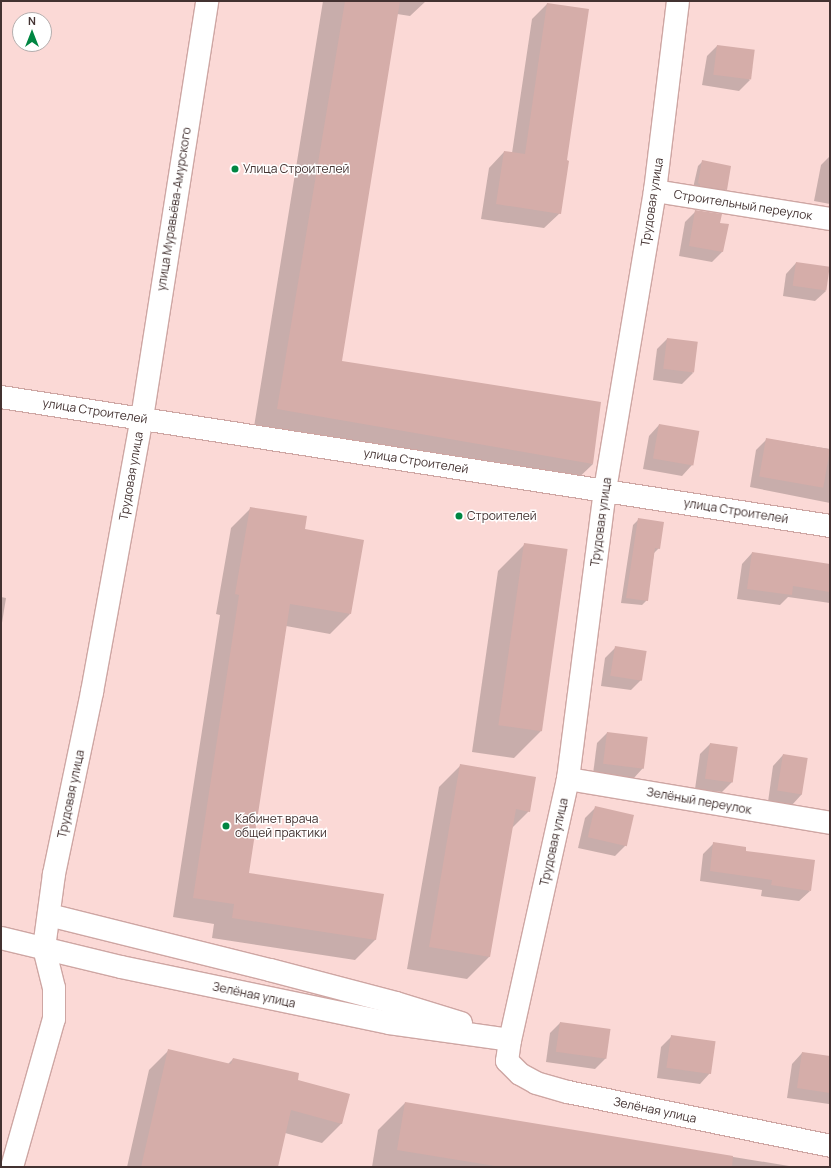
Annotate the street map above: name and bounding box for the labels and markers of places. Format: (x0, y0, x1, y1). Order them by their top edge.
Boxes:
place label: Улица Строителей (243, 162, 349, 176)
marker: Улица Строителей (230, 164, 240, 174)
place label: Строителей (467, 509, 537, 523)
marker: Строителей (454, 511, 464, 521)
place label: Кабинет врача общей практики (235, 812, 327, 840)
marker: Кабинет врача общей практики (220, 820, 232, 832)

